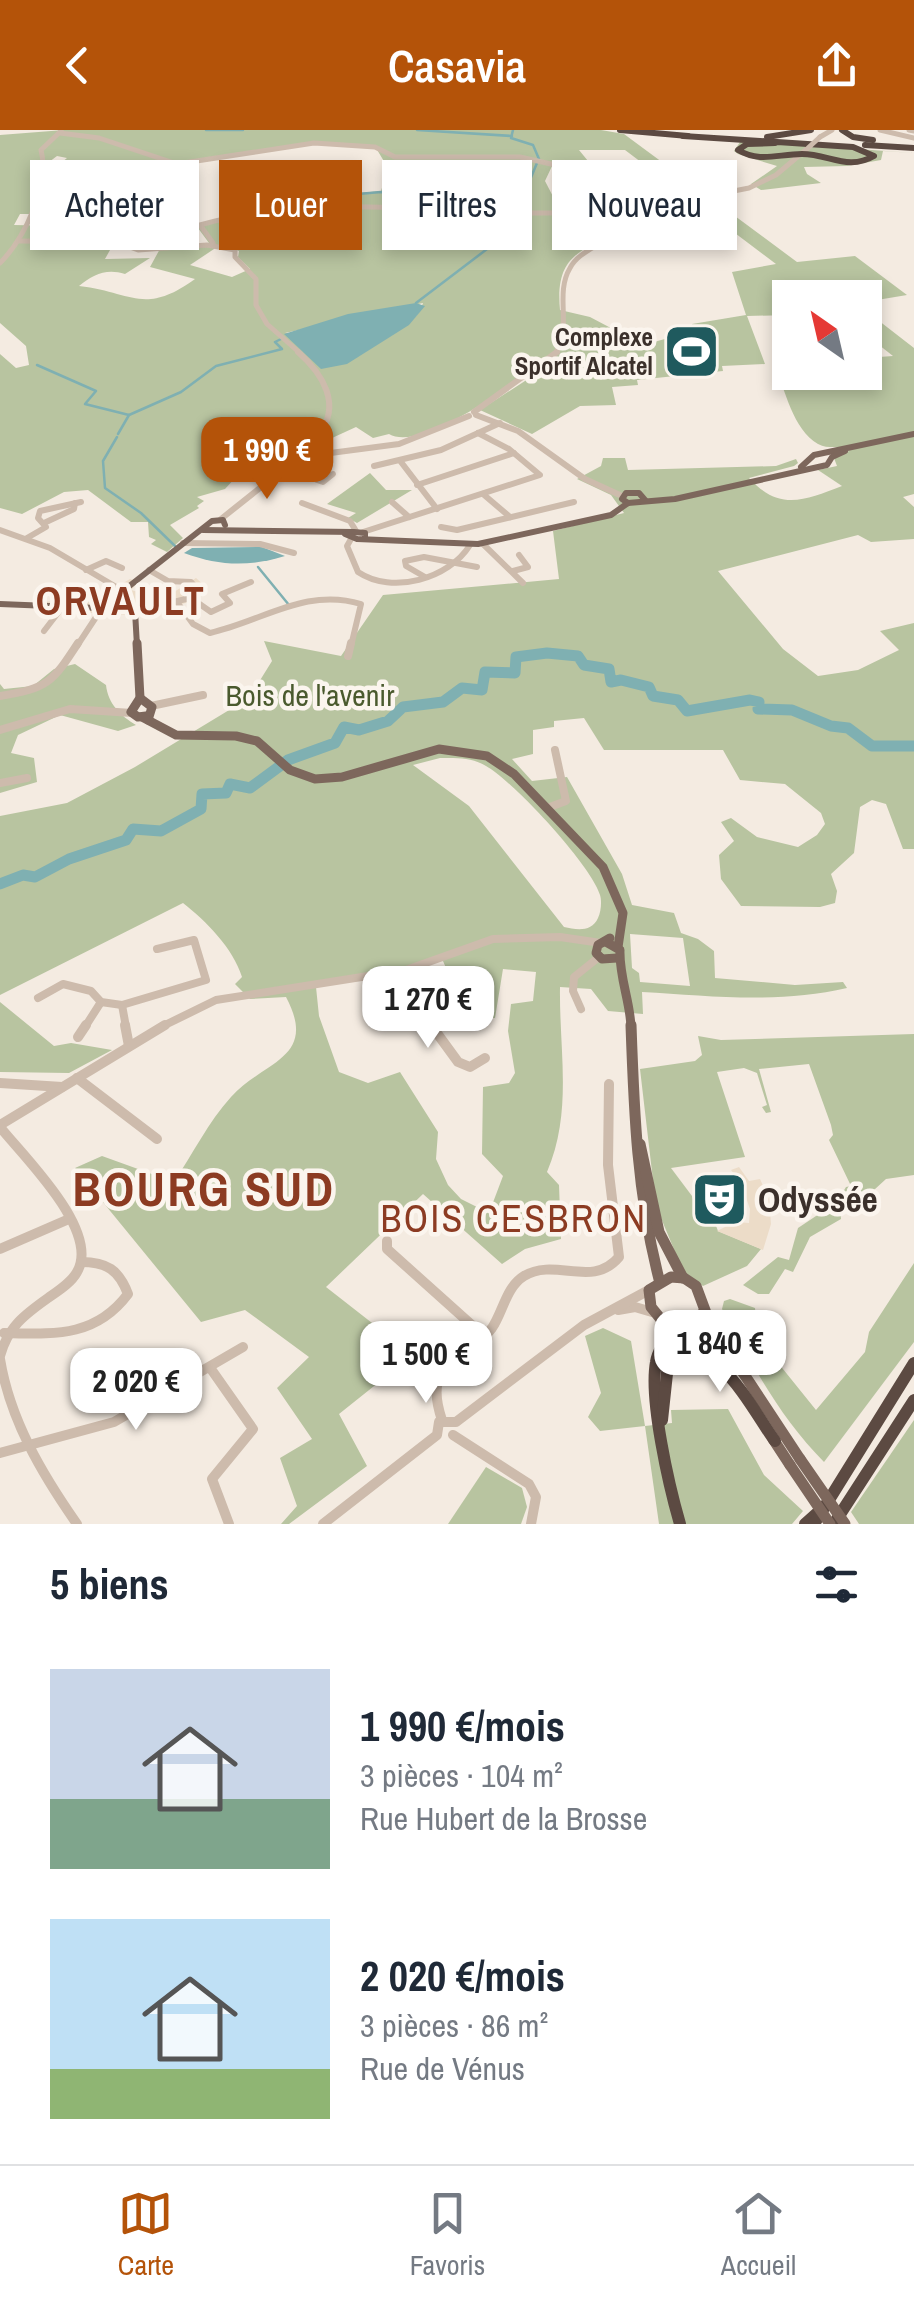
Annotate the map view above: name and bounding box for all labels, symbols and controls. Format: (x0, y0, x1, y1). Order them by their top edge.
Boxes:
text: Casavia (388, 35, 526, 96)
icon: back (50, 38, 105, 93)
icon: share (809, 38, 864, 93)
chip: Acheter (30, 160, 199, 250)
chip: Louer (219, 160, 362, 250)
chip: Filtres (382, 160, 532, 250)
chip: Nouveau (552, 160, 737, 250)
north arrow (772, 280, 882, 390)
map controls (772, 280, 882, 390)
place label: Complexe Sportif Alcatel (515, 320, 653, 383)
sports icon: Complexe Sportif Alcatel (662, 321, 722, 381)
pin: 1 990 € (175, 417, 359, 502)
text: 1 990 € (223, 428, 311, 471)
district label: ORVAULT (36, 574, 206, 627)
park label: Bois de l'avenir (226, 675, 395, 715)
pin: 1 270 € (336, 966, 520, 1051)
text: 1 270 € (384, 977, 472, 1020)
district label: BOURG SUD (72, 1156, 336, 1221)
theatre icon: Odyssée (689, 1170, 749, 1230)
place label: Odyssée (758, 1176, 878, 1223)
district label: BOIS CESBRON (380, 1193, 648, 1244)
pin: 1 840 € (628, 1310, 812, 1395)
pin: 1 500 € (334, 1321, 518, 1406)
text: 1 840 € (676, 1321, 764, 1364)
text: 1 500 € (382, 1332, 470, 1375)
pin: 2 020 € (44, 1348, 228, 1433)
text: 2 020 € (92, 1359, 180, 1402)
text: 5 biens (50, 1556, 169, 1612)
icon: filters (809, 1557, 864, 1612)
text: 1 990 €/mois (360, 1698, 565, 1754)
icon: home (130, 1709, 250, 1829)
text: 3 pièces · 104 m² (360, 1754, 563, 1797)
text: Rue Hubert de la Brosse (360, 1797, 647, 1840)
text: 2 020 €/mois (360, 1948, 565, 2004)
icon: home (130, 1959, 250, 2079)
text: 3 pièces · 86 m² (360, 2004, 548, 2047)
text: Rue de Vénus (360, 2047, 525, 2090)
tab: Carte (118, 2186, 174, 2284)
tab: Favoris (410, 2186, 485, 2284)
tab: Accueil (721, 2186, 796, 2284)

